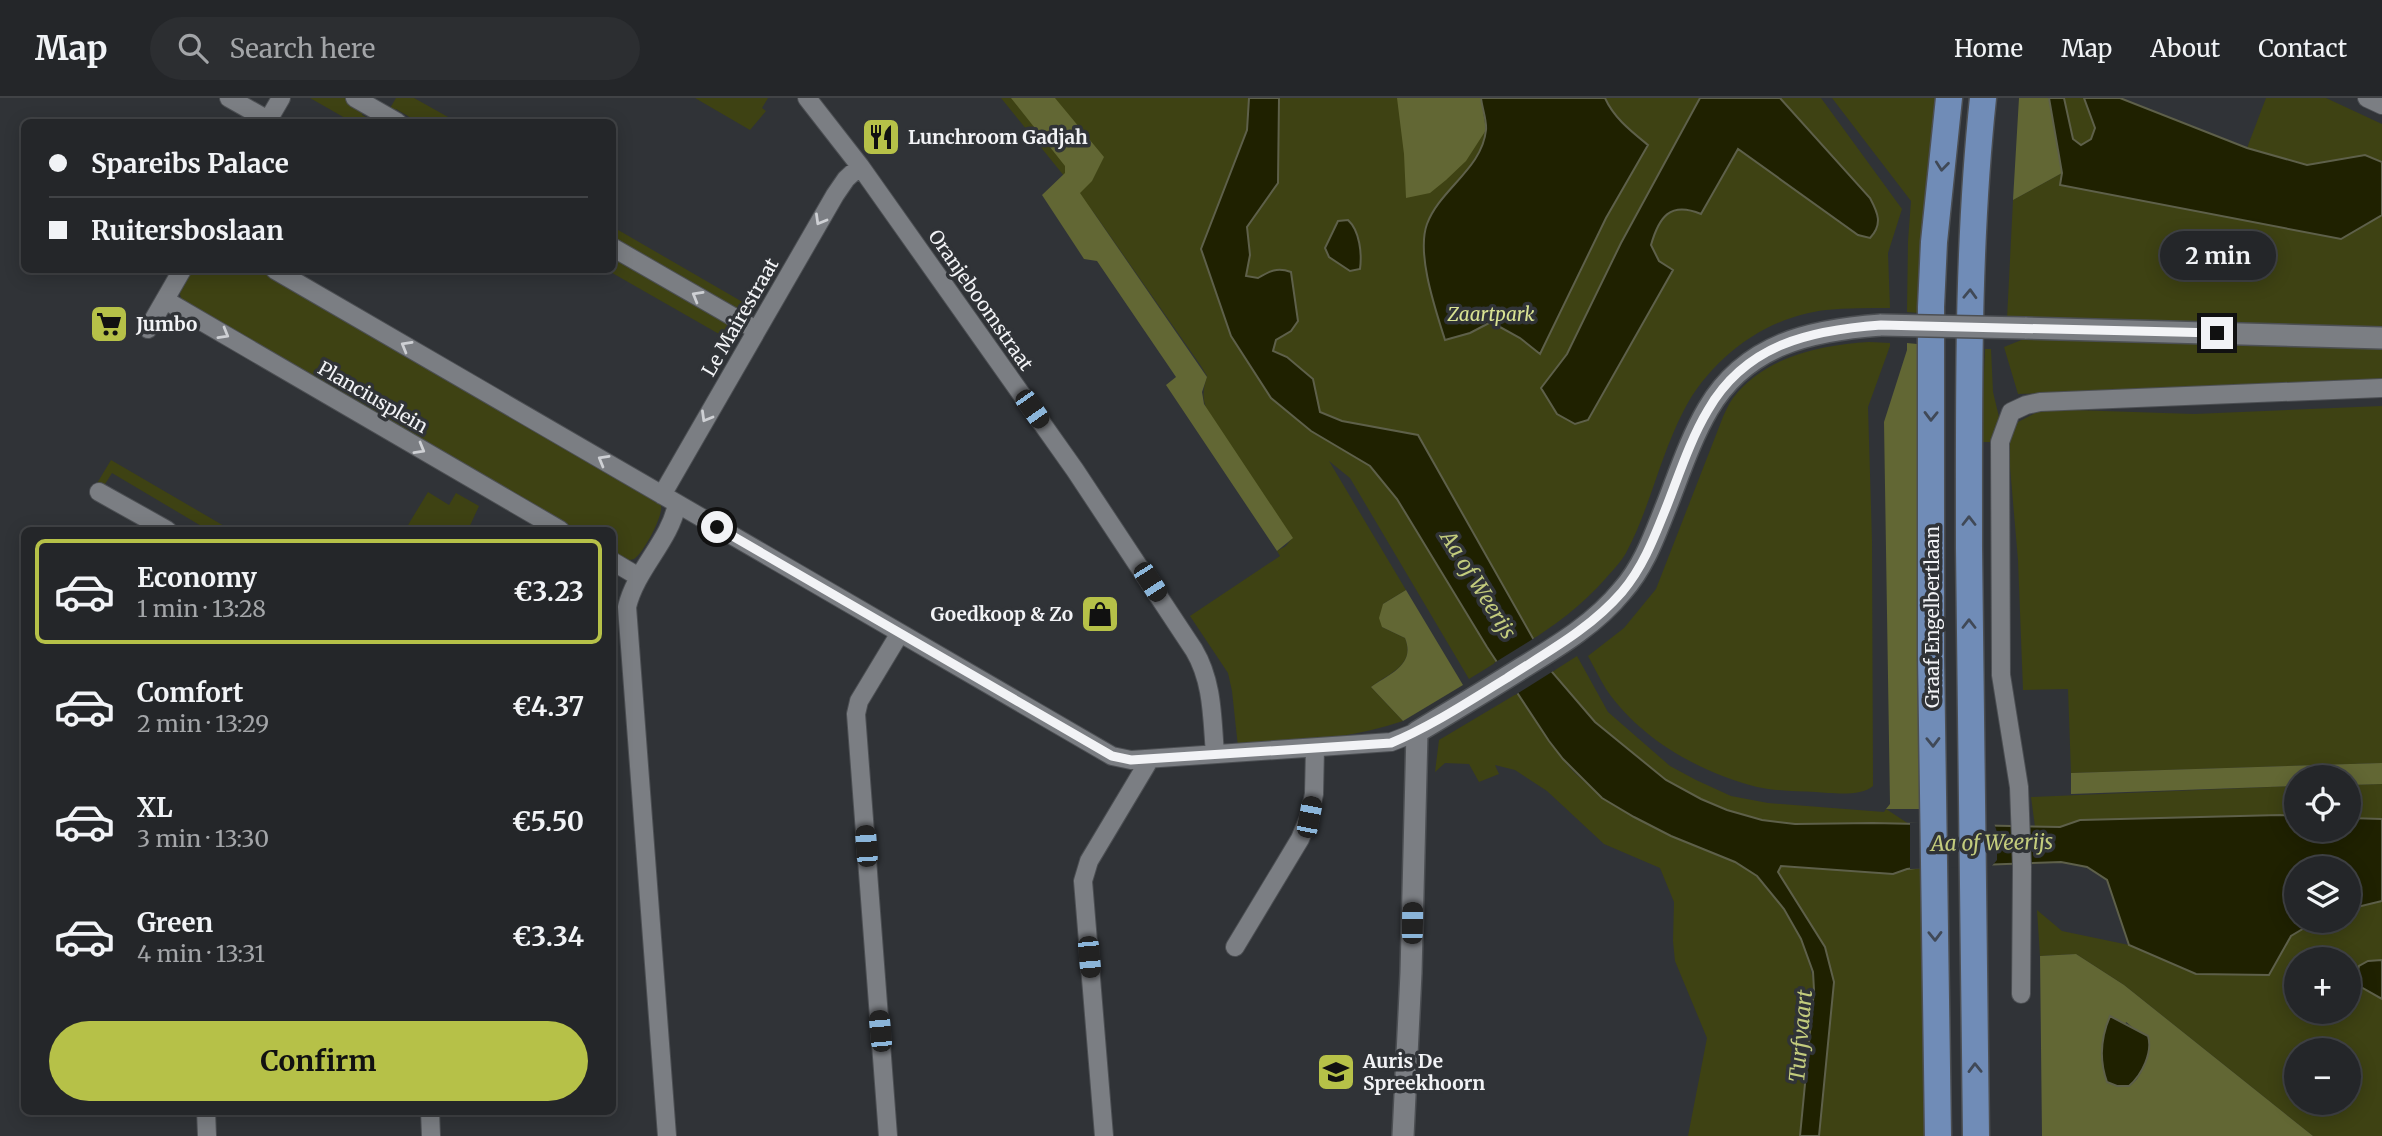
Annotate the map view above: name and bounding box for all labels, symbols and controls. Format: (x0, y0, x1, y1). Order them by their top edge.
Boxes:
search box (150, 17, 640, 80)
text: Map (35, 28, 108, 69)
icon: search (174, 29, 212, 67)
text: Search here (230, 32, 375, 65)
text: Home (1954, 33, 2023, 64)
text: Map (2061, 33, 2112, 64)
text: About (2150, 33, 2220, 64)
text: Contact (2258, 33, 2347, 64)
restaurant icon: Lunchroom Gadjah (860, 116, 902, 158)
place label: Lunchroom Gadjah (908, 125, 1088, 149)
text: Spareibs Palace (91, 147, 289, 180)
one-way arrow (1935, 161, 1950, 172)
one-way arrow (815, 213, 828, 226)
text: Ruitersboslaan (91, 214, 284, 247)
street label: Oranjeboomstraat (923, 225, 1039, 376)
callout: 2 min (2159, 232, 2275, 280)
text: 2 min (2185, 241, 2251, 270)
street label: Le Mairestraat (696, 253, 784, 381)
one-way arrow (1963, 288, 1978, 299)
one-way arrow (692, 291, 705, 304)
park label: Zaartpark (1446, 302, 1535, 326)
supermarket icon: Jumbo (88, 303, 130, 345)
place label: Jumbo (135, 312, 197, 336)
route end (2201, 317, 2233, 349)
one-way arrow (216, 326, 229, 339)
one-way arrow (401, 341, 414, 354)
street label: Planciusplein (314, 356, 433, 438)
car (1012, 386, 1053, 432)
one-way arrow (702, 410, 715, 423)
one-way arrow (1923, 412, 1939, 422)
one-way arrow (413, 441, 425, 454)
one-way arrow (598, 455, 611, 468)
route start (701, 511, 733, 543)
one-way arrow (1961, 515, 1977, 526)
water label: Aa of Weerijs (1433, 524, 1522, 644)
street label: Graaf Engelbertlaan (1920, 526, 1944, 708)
car (1130, 559, 1171, 605)
icon: car (53, 560, 116, 623)
text: Economy (137, 561, 257, 594)
text: €3.23 (513, 575, 584, 608)
shop icon: Goedkoop & Zo (1079, 593, 1121, 635)
text: 1 min · 13:28 (137, 594, 266, 623)
place label: Goedkoop & Zo (930, 602, 1073, 626)
one-way arrow (1961, 618, 1977, 628)
icon: car (53, 675, 116, 738)
text: Comfort (137, 676, 243, 709)
text: €4.37 (512, 690, 584, 723)
text: 2 min · 13:29 (137, 709, 269, 738)
one-way arrow (1925, 737, 1941, 748)
map controls (2284, 765, 2361, 1115)
button: locate (2284, 765, 2361, 842)
icon: car (53, 790, 116, 853)
text: XL (137, 791, 173, 824)
car (1295, 794, 1324, 840)
text: €5.50 (512, 805, 584, 838)
text: 3 min · 13:30 (137, 824, 269, 853)
car (855, 824, 878, 868)
water label: Aa of Weerijs (1929, 828, 2054, 857)
button: layers (2284, 856, 2361, 933)
car (1402, 902, 1423, 944)
icon: car (53, 905, 116, 968)
text: Green (137, 906, 213, 939)
text: €3.34 (512, 920, 584, 953)
one-way arrow (1927, 932, 1943, 942)
car (1077, 935, 1102, 979)
text: 4 min · 13:31 (137, 939, 265, 968)
button: + (2284, 947, 2361, 1024)
water label: Turfvaart (1783, 988, 1818, 1083)
car (868, 1009, 893, 1053)
button: Confirm (49, 1021, 588, 1101)
button: − (2284, 1038, 2361, 1115)
place label: Auris De Spreekhoorn (1362, 1049, 1485, 1095)
school or university icon: Auris De Spreekhoorn (1315, 1051, 1357, 1093)
one-way arrow (1967, 1062, 1983, 1073)

